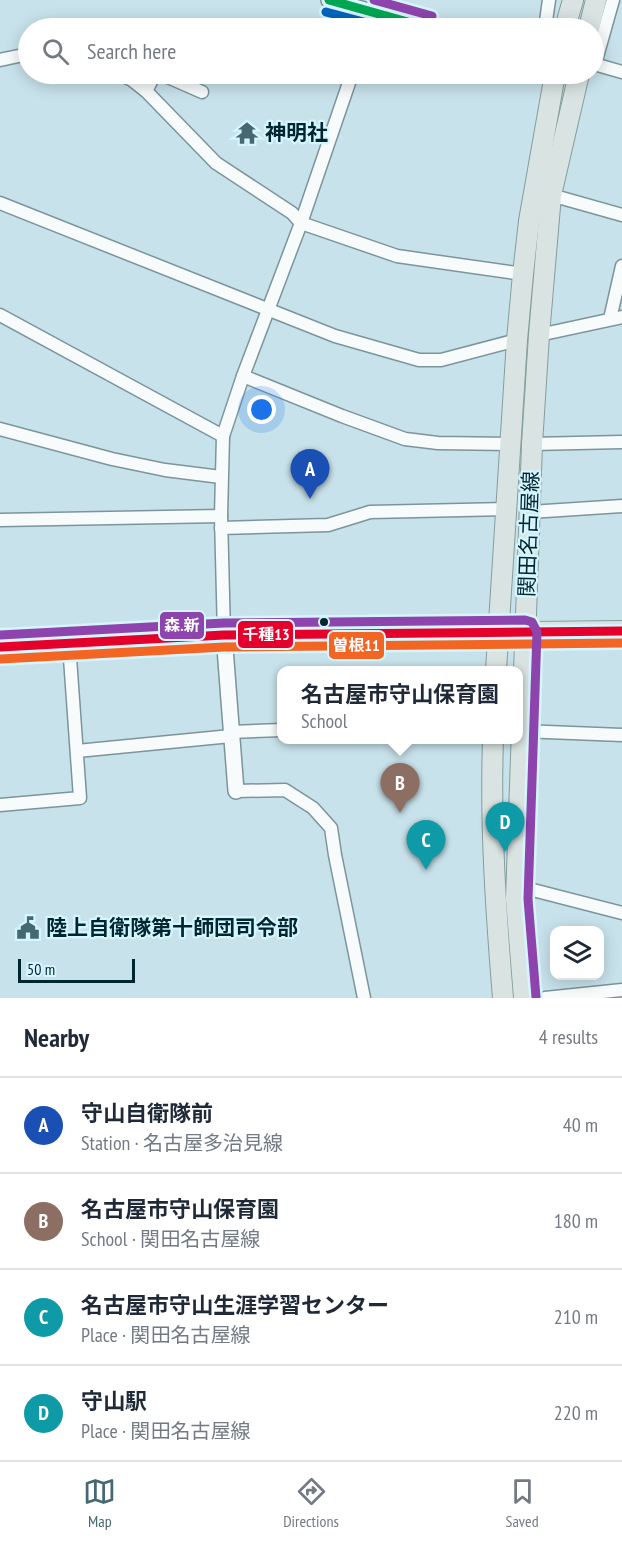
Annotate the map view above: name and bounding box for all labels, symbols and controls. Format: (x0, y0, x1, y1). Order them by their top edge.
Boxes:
search box (18, 18, 604, 84)
icon: search (39, 35, 72, 68)
text: Search here (87, 37, 176, 65)
place label: 神明社 (265, 119, 328, 146)
temple icon: 神明社 (234, 120, 260, 146)
your location (247, 395, 276, 424)
pin: A (290, 450, 330, 499)
street label: 関田名古屋線 (513, 471, 544, 597)
line badge: 森.新 (159, 611, 205, 640)
text: 森.新 (164, 615, 200, 635)
unlabelled marker (318, 616, 330, 628)
line badge: 千種13 (237, 620, 294, 649)
text: 千種13 (242, 624, 290, 644)
line badge: 曽根11 (328, 631, 385, 660)
text: 曽根11 (332, 635, 380, 655)
popup (277, 666, 523, 744)
text: 名古屋市守山保育園 (301, 680, 499, 708)
text: School (301, 708, 347, 734)
pin: B (380, 764, 420, 813)
pin: D (486, 802, 524, 852)
pin: C (406, 820, 446, 870)
place label: 陸上自衛隊第十師団司令部 (46, 914, 298, 941)
public building icon: 陸上自衛隊第十師団司令部 (15, 915, 41, 941)
map controls (550, 926, 604, 980)
button: layers (550, 926, 604, 980)
scale bar (18, 956, 135, 983)
text: 50 m (27, 959, 55, 979)
text: Nearby (24, 1021, 89, 1054)
text: 4 results (539, 1024, 598, 1050)
text: 守山自衛隊前 (81, 1099, 213, 1127)
text: A (38, 1112, 49, 1138)
text: 40 m (563, 1112, 598, 1138)
text: Station · 名古屋多治見線 (81, 1130, 283, 1156)
text: 名古屋市守山保育園 (81, 1195, 279, 1223)
text: B (39, 1208, 48, 1234)
text: 180 m (554, 1208, 598, 1234)
text: School · 関田名古屋線 (81, 1226, 260, 1252)
text: 名古屋市守山生涯学習センター (81, 1291, 389, 1319)
text: C (39, 1304, 48, 1330)
text: 210 m (554, 1304, 598, 1330)
text: Place · 関田名古屋線 (81, 1322, 250, 1348)
text: 守山駅 (81, 1387, 147, 1415)
text: D (38, 1400, 49, 1426)
text: 220 m (554, 1400, 598, 1426)
text: Place · 関田名古屋線 (81, 1418, 250, 1444)
tab: Map (83, 1475, 116, 1531)
tab: Directions (283, 1475, 339, 1531)
tab: Saved (506, 1475, 539, 1531)

